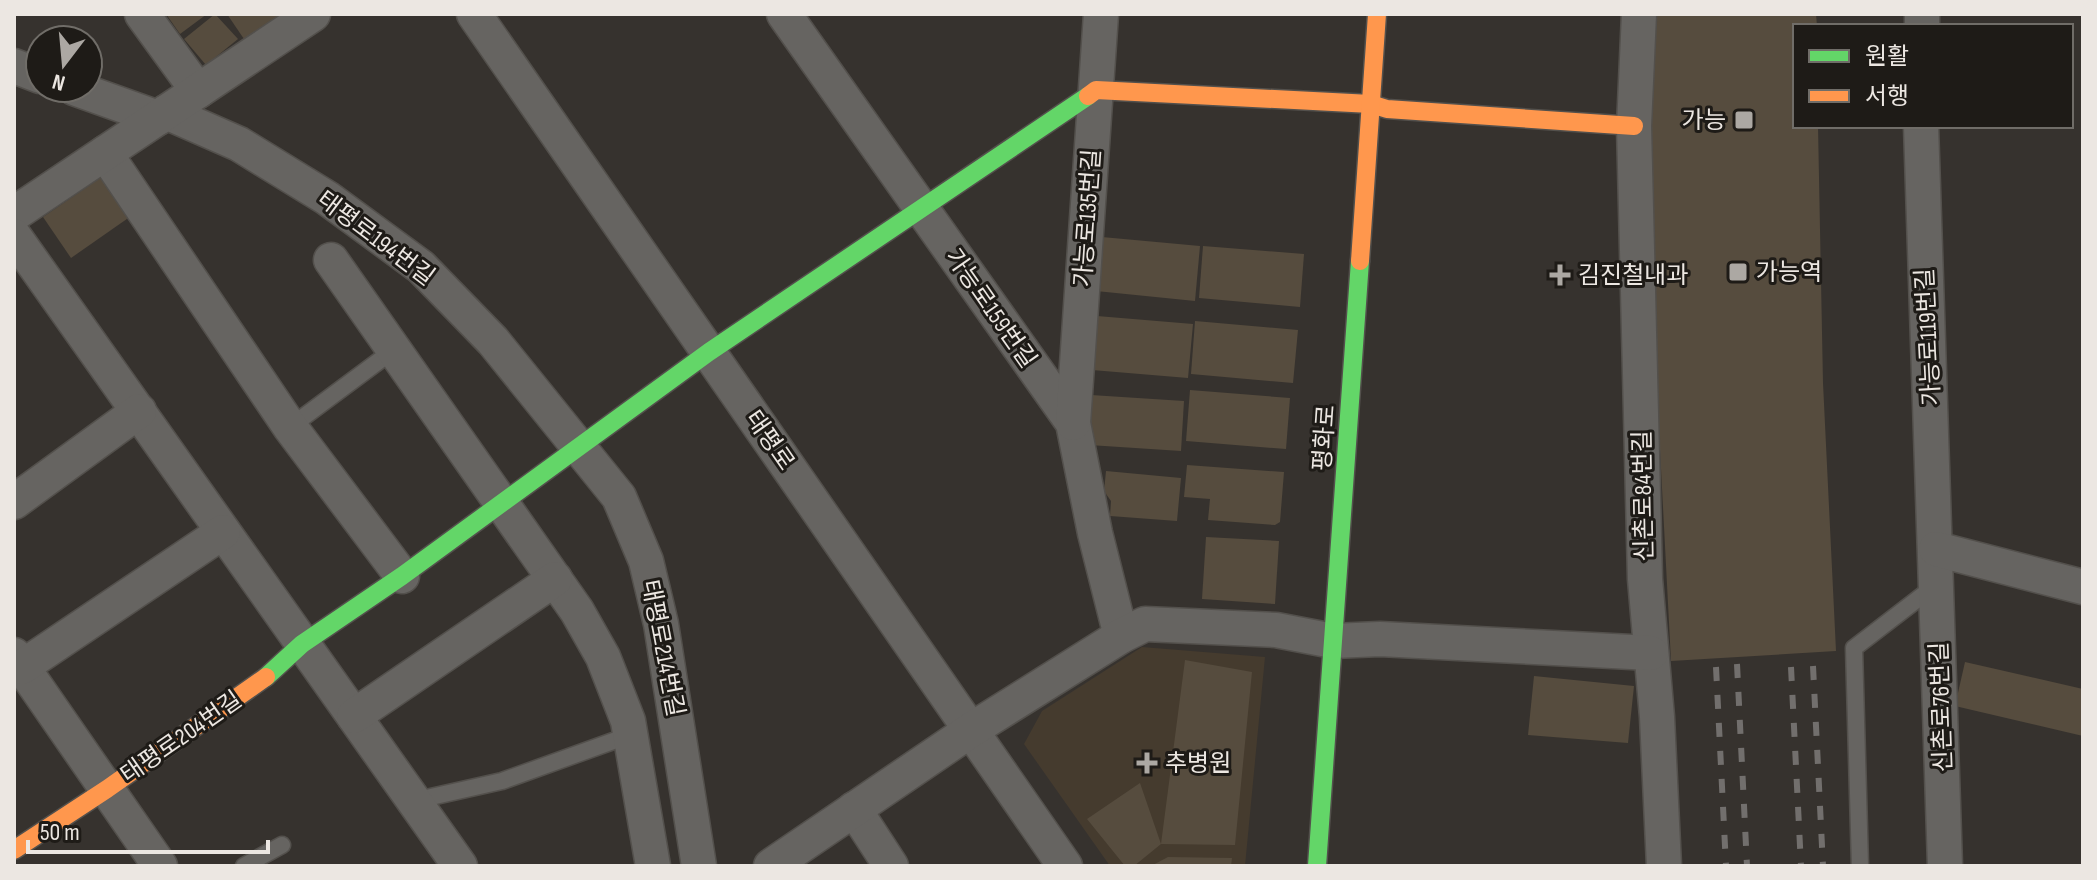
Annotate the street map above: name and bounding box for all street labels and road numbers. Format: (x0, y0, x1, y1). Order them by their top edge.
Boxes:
street label: 가능로135번길 (1068, 148, 1107, 288)
street label: 태평로194번길 (311, 185, 440, 292)
street label: 가능로159번길 (939, 243, 1042, 374)
street label: 가능로119번길 (1910, 267, 1947, 407)
street label: 평화로 (1308, 404, 1341, 472)
street label: 태평로 (739, 405, 800, 476)
street label: 신촌로84번길 (1628, 430, 1659, 562)
street label: 태평로214번길 (635, 577, 690, 719)
street label: 신촌로76번길 (1925, 641, 1958, 773)
street label: 태평로204번길 (115, 685, 247, 790)

